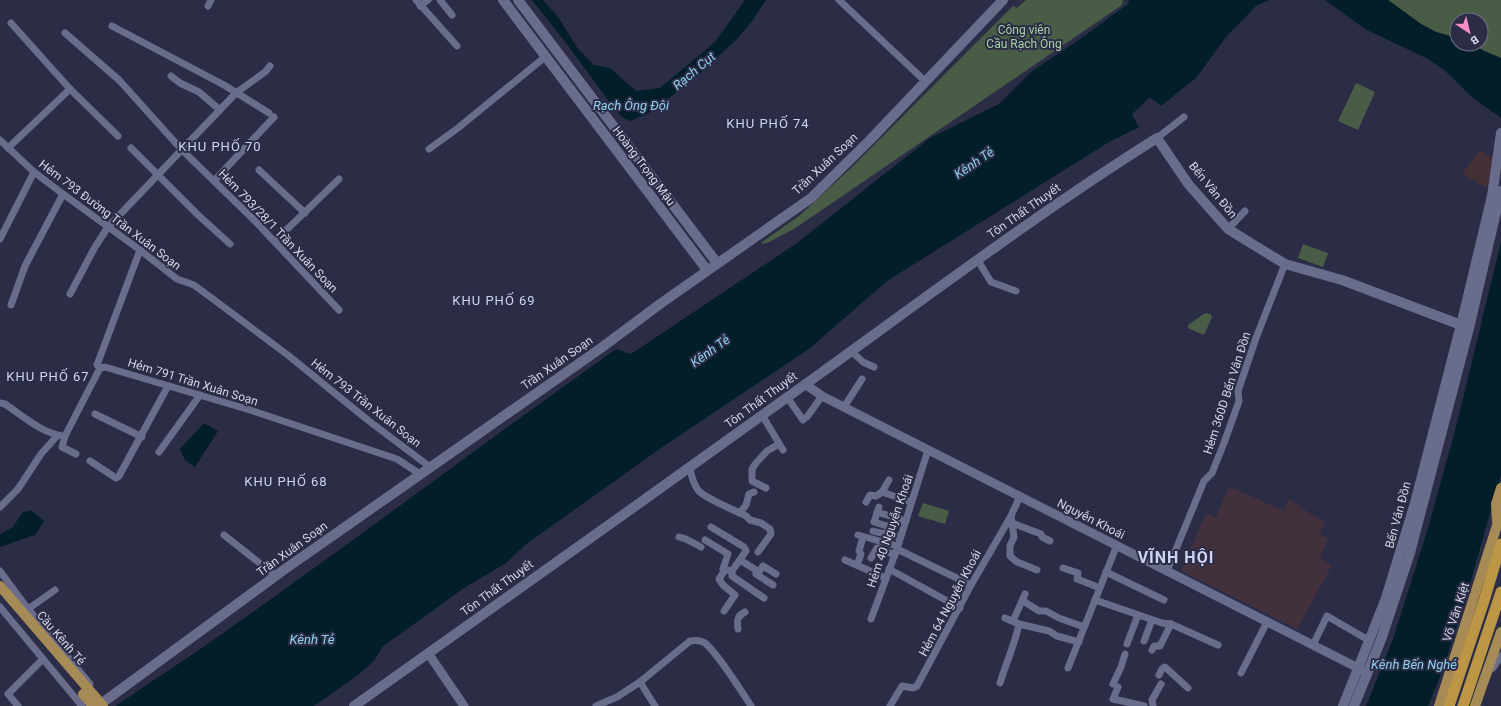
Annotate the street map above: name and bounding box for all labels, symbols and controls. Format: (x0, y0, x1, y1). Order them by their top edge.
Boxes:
north arrow (1449, 12, 1489, 52)
park label: Công viên Cầu Rạch Ông (986, 23, 1062, 51)
text: B (1468, 32, 1481, 47)
water label: Rạch Cụt (670, 48, 719, 93)
water label: Rạch Ông Đội (593, 98, 670, 113)
district label: KHU PHỐ 74 (726, 115, 810, 131)
street label: Hoàng Trọng Mậu (610, 124, 678, 208)
street label: Trần Xuân Soạn (790, 130, 860, 198)
district label: KHU PHỐ 70 (178, 138, 262, 154)
water label: Kênh Tẻ (951, 144, 997, 182)
street label: Hẻm 793 Đường Trần Xuân Soạn (36, 157, 184, 273)
street label: Bến Vân Đồn (1186, 159, 1240, 221)
street label: Hẻm 793/28/1 Trần Xuân Soạn (215, 167, 341, 295)
street label: Tôn Thất Thuyết (985, 181, 1063, 241)
district label: KHU PHỐ 69 (452, 292, 536, 308)
street label: Hẻm 360D Bến Vân Đồn (1201, 330, 1253, 456)
water label: Kênh Tẻ (687, 332, 733, 370)
street label: Trần Xuân Soạn (519, 333, 595, 393)
street label: Hẻm 791 Trần Xuân Soạn (126, 356, 260, 408)
street label: Hẻm 793 Trần Xuân Soạn (308, 356, 424, 450)
district label: KHU PHỐ 67 (6, 368, 90, 384)
street label: Tôn Thất Thuyết (722, 369, 800, 431)
street label: Hẻm 40 Nguyễn Khoái (864, 472, 916, 589)
district label: KHU PHỐ 68 (244, 473, 328, 489)
street label: Bến Vân Đồn (1382, 480, 1414, 550)
street label: Nguyễn Khoái (1055, 496, 1127, 542)
street label: Trần Xuân Soạn (254, 519, 330, 579)
street label: Hẻm 64 Nguyễn Khoái (916, 547, 984, 659)
district label: VĨNH HỘI (1138, 547, 1214, 567)
street label: Tôn Thất Thuyết (458, 557, 536, 619)
street label: Võ Văn Kiệt (1440, 581, 1472, 643)
street label: Cầu Kênh Tẻ (34, 608, 88, 668)
water label: Kênh Tẻ (290, 632, 335, 647)
water label: Kênh Bến Nghé (1371, 657, 1457, 672)

